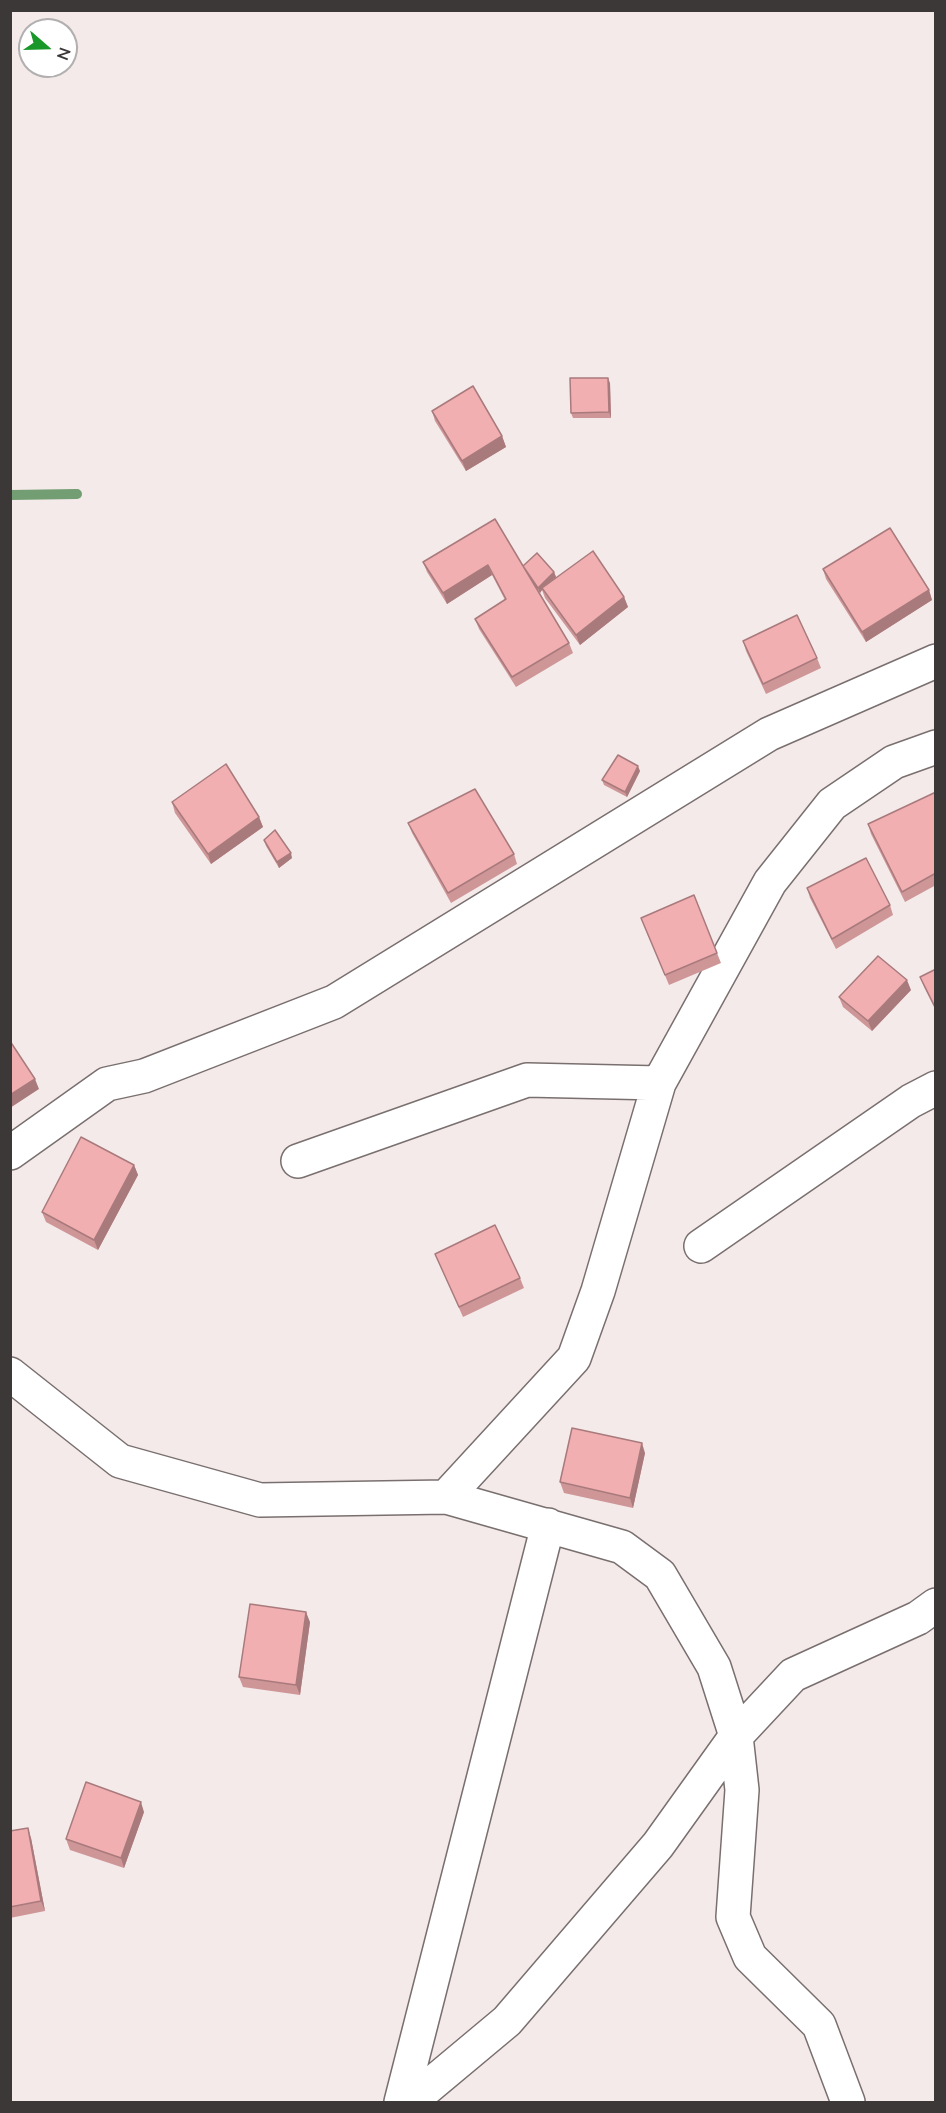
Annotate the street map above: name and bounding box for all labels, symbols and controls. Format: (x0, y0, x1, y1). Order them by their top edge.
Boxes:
north arrow (18, 18, 78, 78)
text: N (51, 44, 75, 63)

